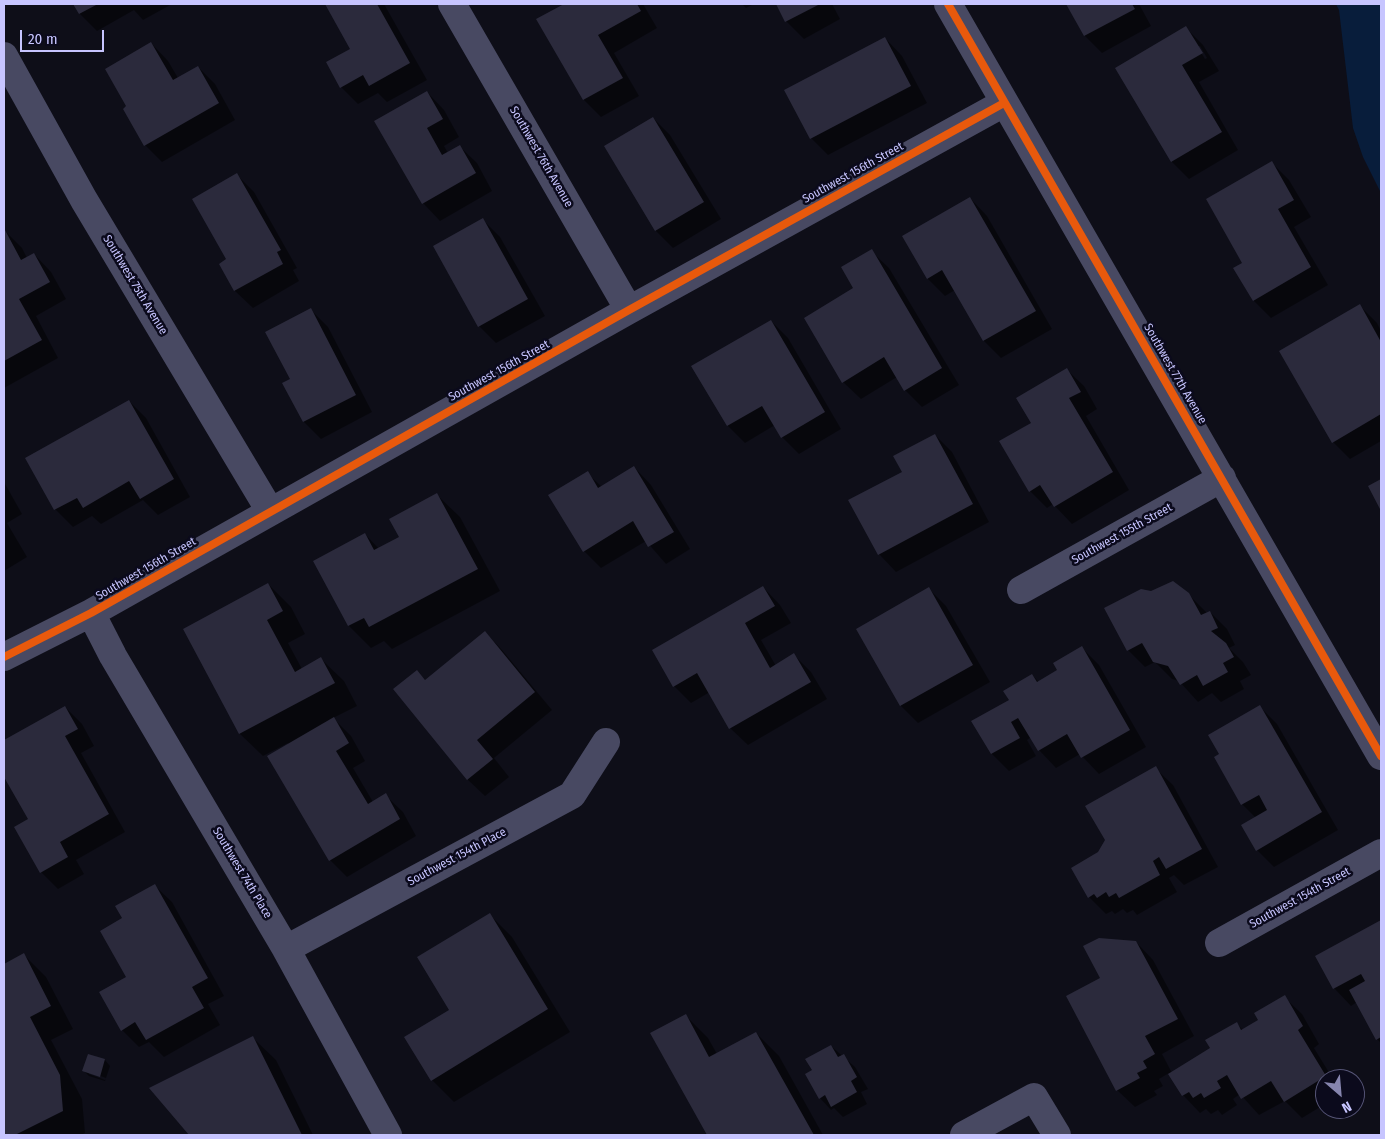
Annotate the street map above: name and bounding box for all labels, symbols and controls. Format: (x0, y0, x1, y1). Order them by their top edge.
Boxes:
scale bar (22, 20, 106, 52)
text: 20 m (28, 30, 58, 48)
street label: Southwest 76th Avenue (506, 104, 576, 210)
street label: Southwest 156th Street (800, 139, 906, 207)
street label: Southwest 75th Avenue (100, 233, 170, 337)
street label: Southwest 77th Avenue (1140, 321, 1210, 427)
street label: Southwest 156th Street (446, 337, 552, 405)
street label: Southwest 155th Street (1069, 500, 1175, 568)
street label: Southwest 156th Street (93, 534, 199, 604)
street label: Southwest 74th Place (209, 825, 275, 921)
street label: Southwest 154th Place (405, 825, 509, 889)
street label: Southwest 154th Street (1247, 864, 1353, 932)
north arrow (1315, 1069, 1365, 1119)
text: N (1339, 1097, 1354, 1116)

